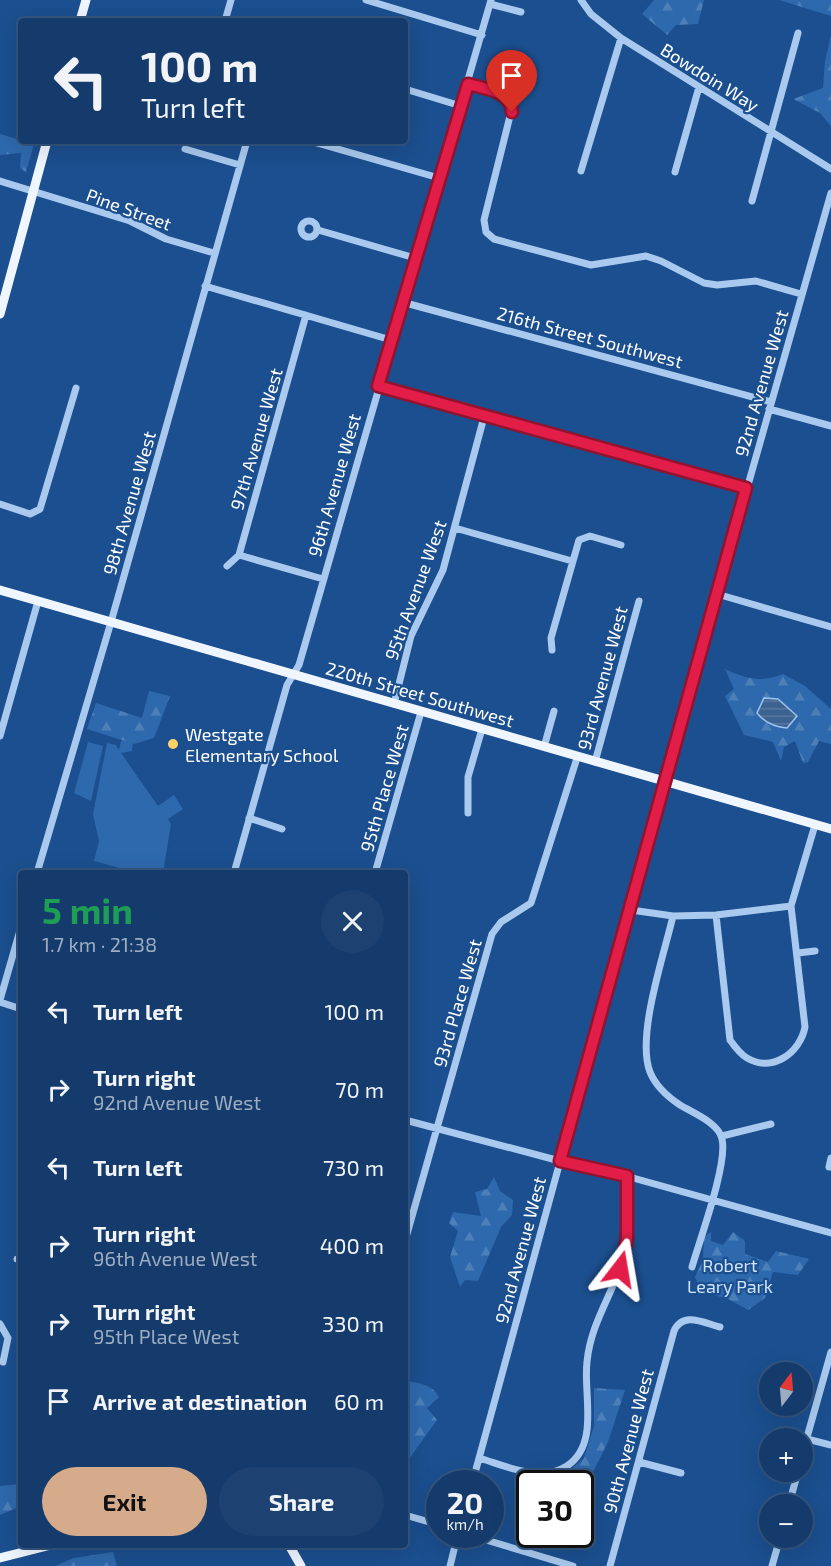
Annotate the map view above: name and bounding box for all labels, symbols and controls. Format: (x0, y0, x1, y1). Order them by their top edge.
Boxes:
street label: Bowdoin Way (657, 38, 764, 116)
text: 100 m (141, 40, 258, 90)
icon: left (42, 42, 120, 120)
pin (486, 50, 537, 112)
icon: arrive (495, 59, 528, 92)
text: Turn left (141, 91, 245, 123)
street label: Pine Street (83, 183, 175, 235)
street label: 216th Street Southwest (495, 302, 685, 372)
street label: 92nd Avenue West (730, 307, 792, 459)
street label: 97th Avenue West (225, 365, 287, 513)
street label: 96th Avenue West (303, 411, 365, 559)
street label: 98th Avenue West (98, 428, 160, 577)
street label: 95th Avenue West (379, 517, 451, 663)
street label: 93rd Avenue West (572, 604, 632, 752)
street label: 220th Street Southwest (323, 657, 517, 731)
street label: 95th Place West (355, 722, 413, 854)
place label: Westgate Elementary School (185, 723, 339, 766)
marker: Westgate Elementary School (166, 737, 180, 751)
text: 5 min (42, 888, 133, 931)
button: close (321, 890, 384, 953)
text: 1.7 km · 21:38 (42, 932, 157, 956)
street label: 93rd Place West (428, 936, 486, 1069)
icon: left (42, 995, 75, 1028)
text: Turn left (93, 998, 182, 1024)
text: 100 m (325, 998, 384, 1024)
text: Turn right (93, 1064, 195, 1090)
icon: right (42, 1073, 75, 1106)
text: 70 m (335, 1076, 384, 1102)
text: 92nd Avenue West (93, 1090, 261, 1114)
icon: left (42, 1151, 75, 1184)
text: Turn left (93, 1154, 182, 1180)
text: 730 m (323, 1154, 384, 1180)
street label: 92nd Avenue West (490, 1174, 550, 1326)
text: Turn right (93, 1220, 195, 1246)
icon: right (42, 1229, 75, 1262)
text: 400 m (320, 1232, 384, 1258)
position arrow (588, 1237, 652, 1301)
text: 96th Avenue West (93, 1246, 257, 1270)
park label: Robert Leary Park (687, 1254, 773, 1297)
text: Turn right (93, 1298, 195, 1324)
icon: right (42, 1307, 75, 1340)
text: 330 m (322, 1310, 384, 1336)
text: 95th Place West (93, 1324, 239, 1348)
north arrow (759, 1362, 813, 1416)
map controls (759, 1362, 813, 1548)
street label: 90th Avenue West (598, 1366, 658, 1516)
icon: arrive (42, 1385, 75, 1418)
text: Arrive at destination (93, 1388, 307, 1414)
text: 60 m (334, 1388, 384, 1414)
button: + (759, 1428, 813, 1482)
button: Exit (42, 1467, 207, 1536)
button: Share (219, 1467, 384, 1536)
speed limit sign: 30 (516, 1470, 594, 1548)
text: 20 (447, 1484, 483, 1520)
button: − (759, 1494, 813, 1548)
text: km/h (446, 1515, 484, 1533)

